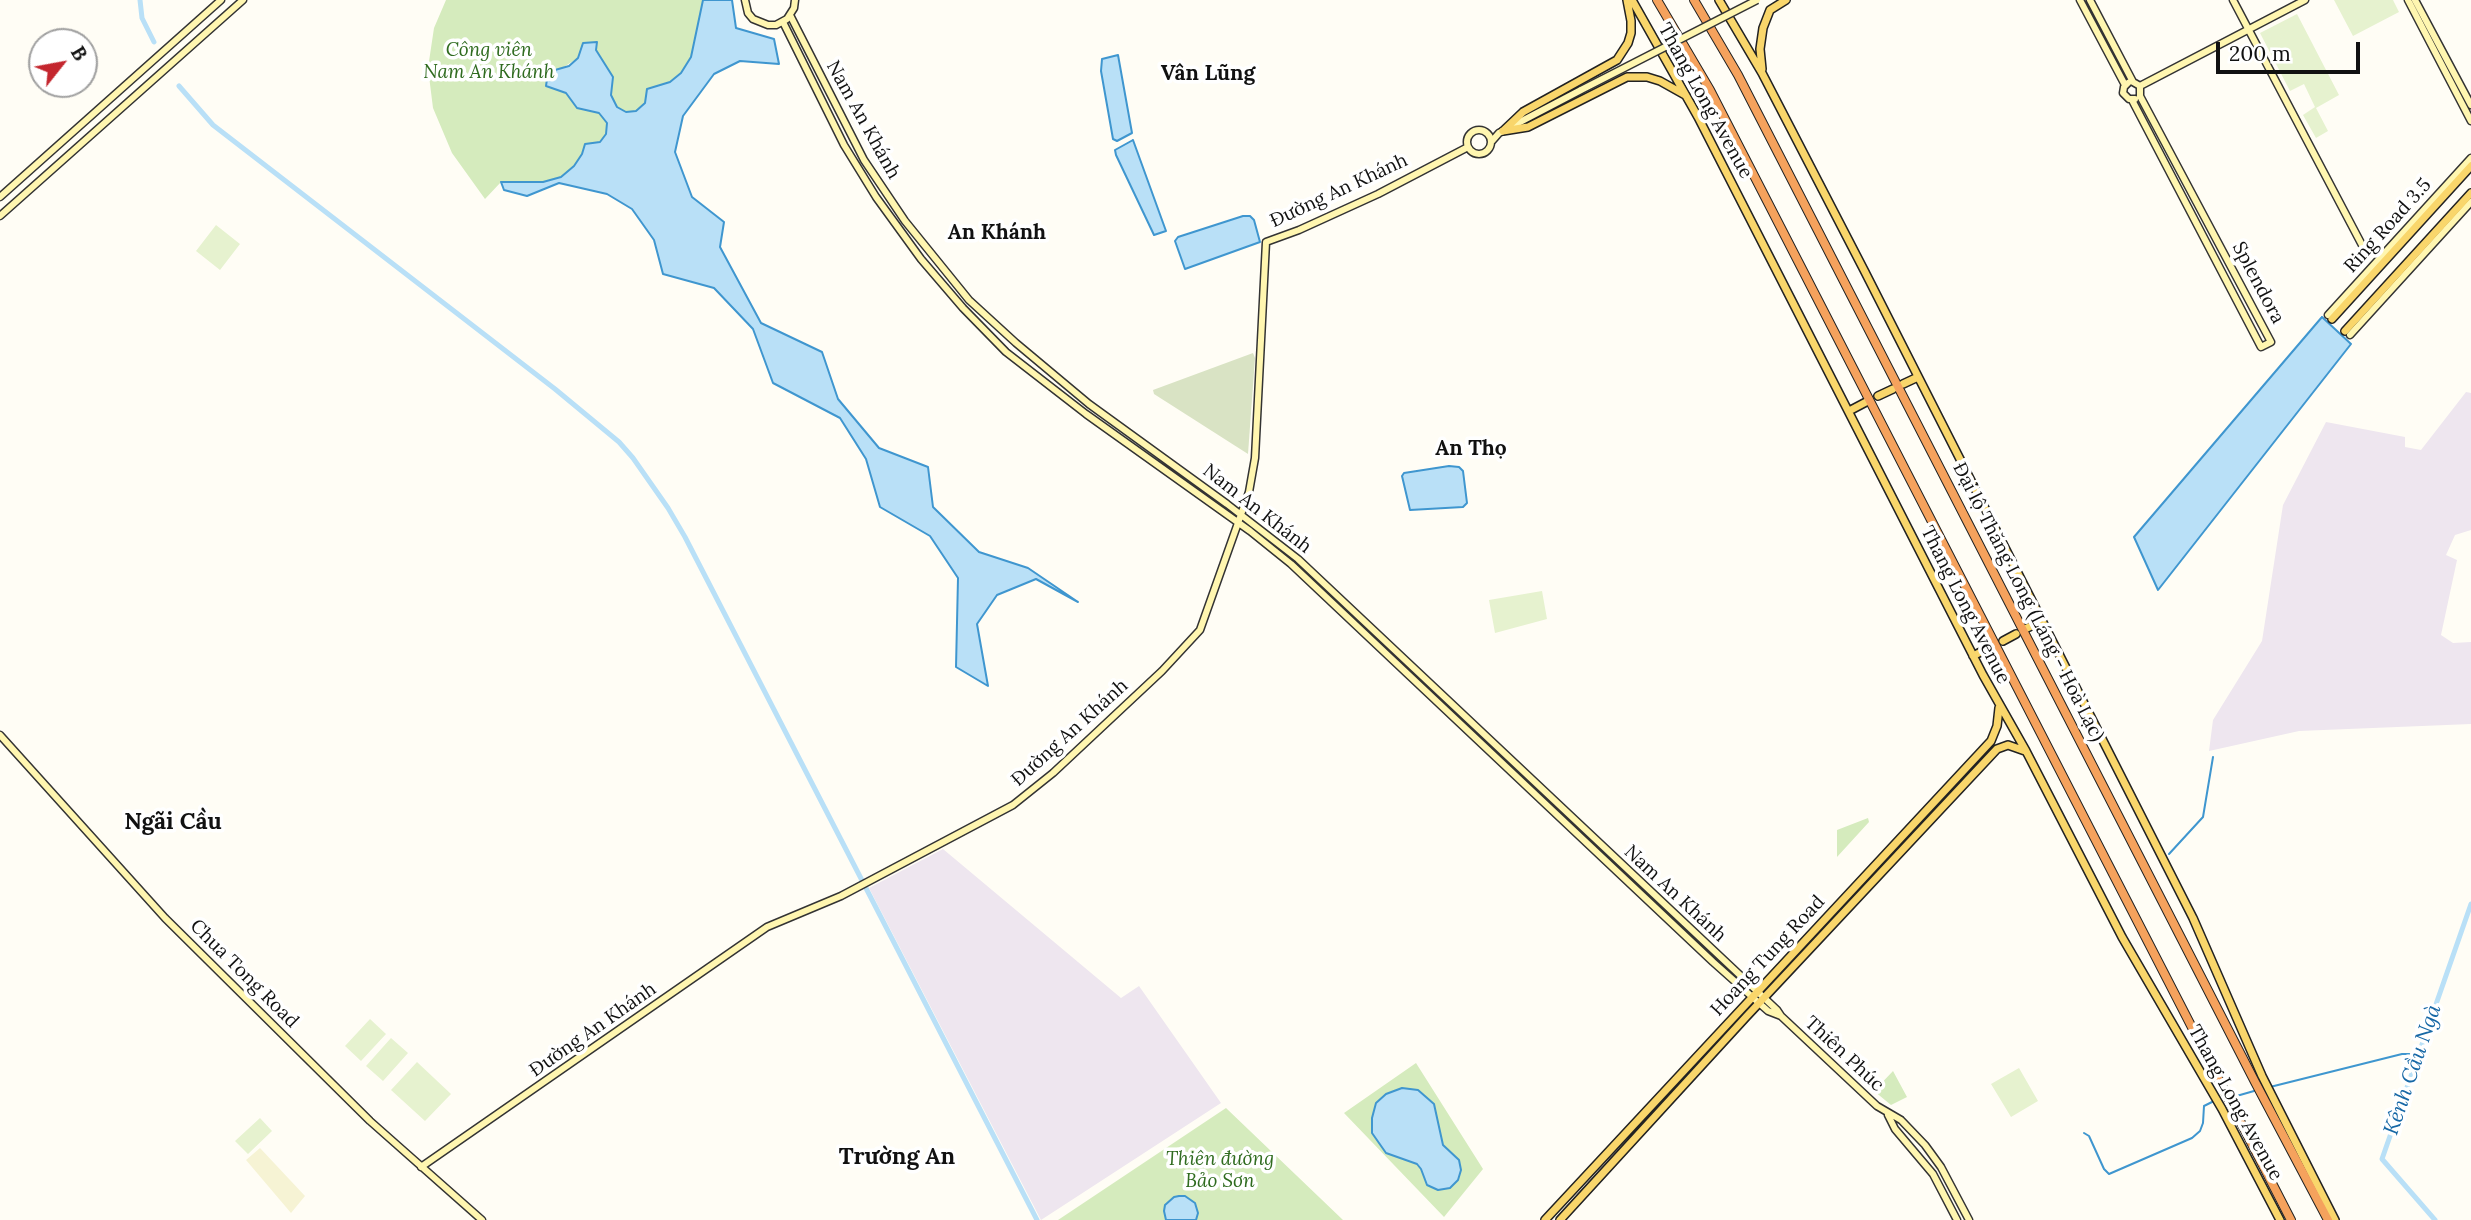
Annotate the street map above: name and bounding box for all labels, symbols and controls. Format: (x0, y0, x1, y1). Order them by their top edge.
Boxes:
street label: Thang Long Avenue (1653, 19, 1757, 183)
north arrow (28, 28, 98, 98)
scale bar (2219, 28, 2362, 72)
park label: Công viên Nam An Khánh (423, 40, 555, 84)
text: 200 m (2229, 40, 2291, 67)
text: B (66, 42, 93, 65)
street label: Nam An Khánh (821, 57, 905, 183)
district label: Vân Lũng (1161, 61, 1255, 87)
street label: Đường An Khánh (1267, 149, 1411, 233)
street label: Ring Road 3.5 (2340, 174, 2436, 278)
district label: An Khánh (948, 220, 1046, 246)
street label: Splendora (2227, 238, 2289, 328)
district label: An Thọ (1435, 436, 1507, 462)
street label: Nam An Khánh (1198, 459, 1316, 559)
street label: Đại lộ Thăng Long (Láng - Hoà Lạc) (1947, 459, 2109, 745)
street label: Thang Long Avenue (1915, 522, 2015, 688)
street label: Đường An Khánh (1007, 675, 1133, 791)
district label: Ngãi Cầu (124, 808, 222, 836)
street label: Nam An Khánh (1619, 841, 1731, 947)
street label: Hoang Tung Road (1706, 891, 1830, 1021)
street label: Chua Tong Road (185, 915, 303, 1033)
street label: Đường An Khánh (525, 978, 661, 1082)
water label: Kênh Cầu Ngà (2379, 1001, 2447, 1139)
street label: Thiên Phúc (1800, 1012, 1888, 1096)
street label: Thang Long Avenue (2183, 1021, 2287, 1185)
district label: Trường An (839, 1143, 955, 1171)
park label: Thiên đường Bảo Sơn (1166, 1149, 1274, 1193)

